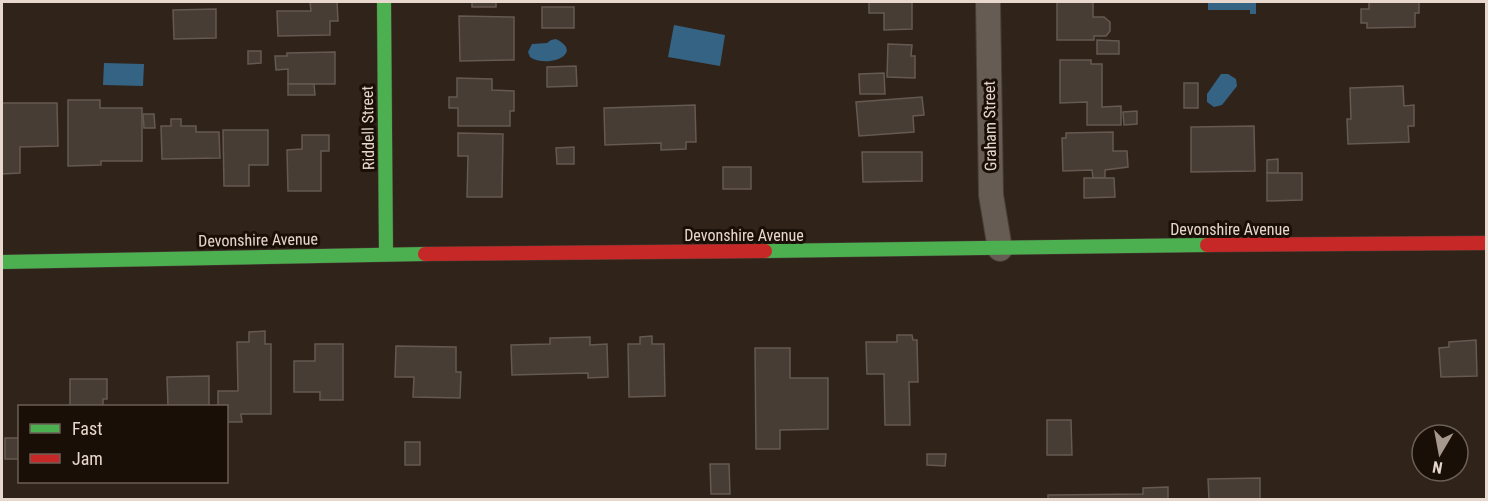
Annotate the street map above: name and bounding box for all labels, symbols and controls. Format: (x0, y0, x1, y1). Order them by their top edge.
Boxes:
street label: Graham Street (980, 80, 1000, 171)
street label: Riddell Street (358, 86, 378, 170)
street label: Devonshire Avenue (1170, 220, 1290, 239)
street label: Devonshire Avenue (684, 226, 804, 245)
street label: Devonshire Avenue (198, 229, 318, 251)
legend (18, 405, 228, 483)
text: Fast (72, 418, 103, 439)
north arrow (1410, 423, 1470, 483)
text: Jam (72, 448, 103, 469)
text: N (1431, 457, 1444, 477)

